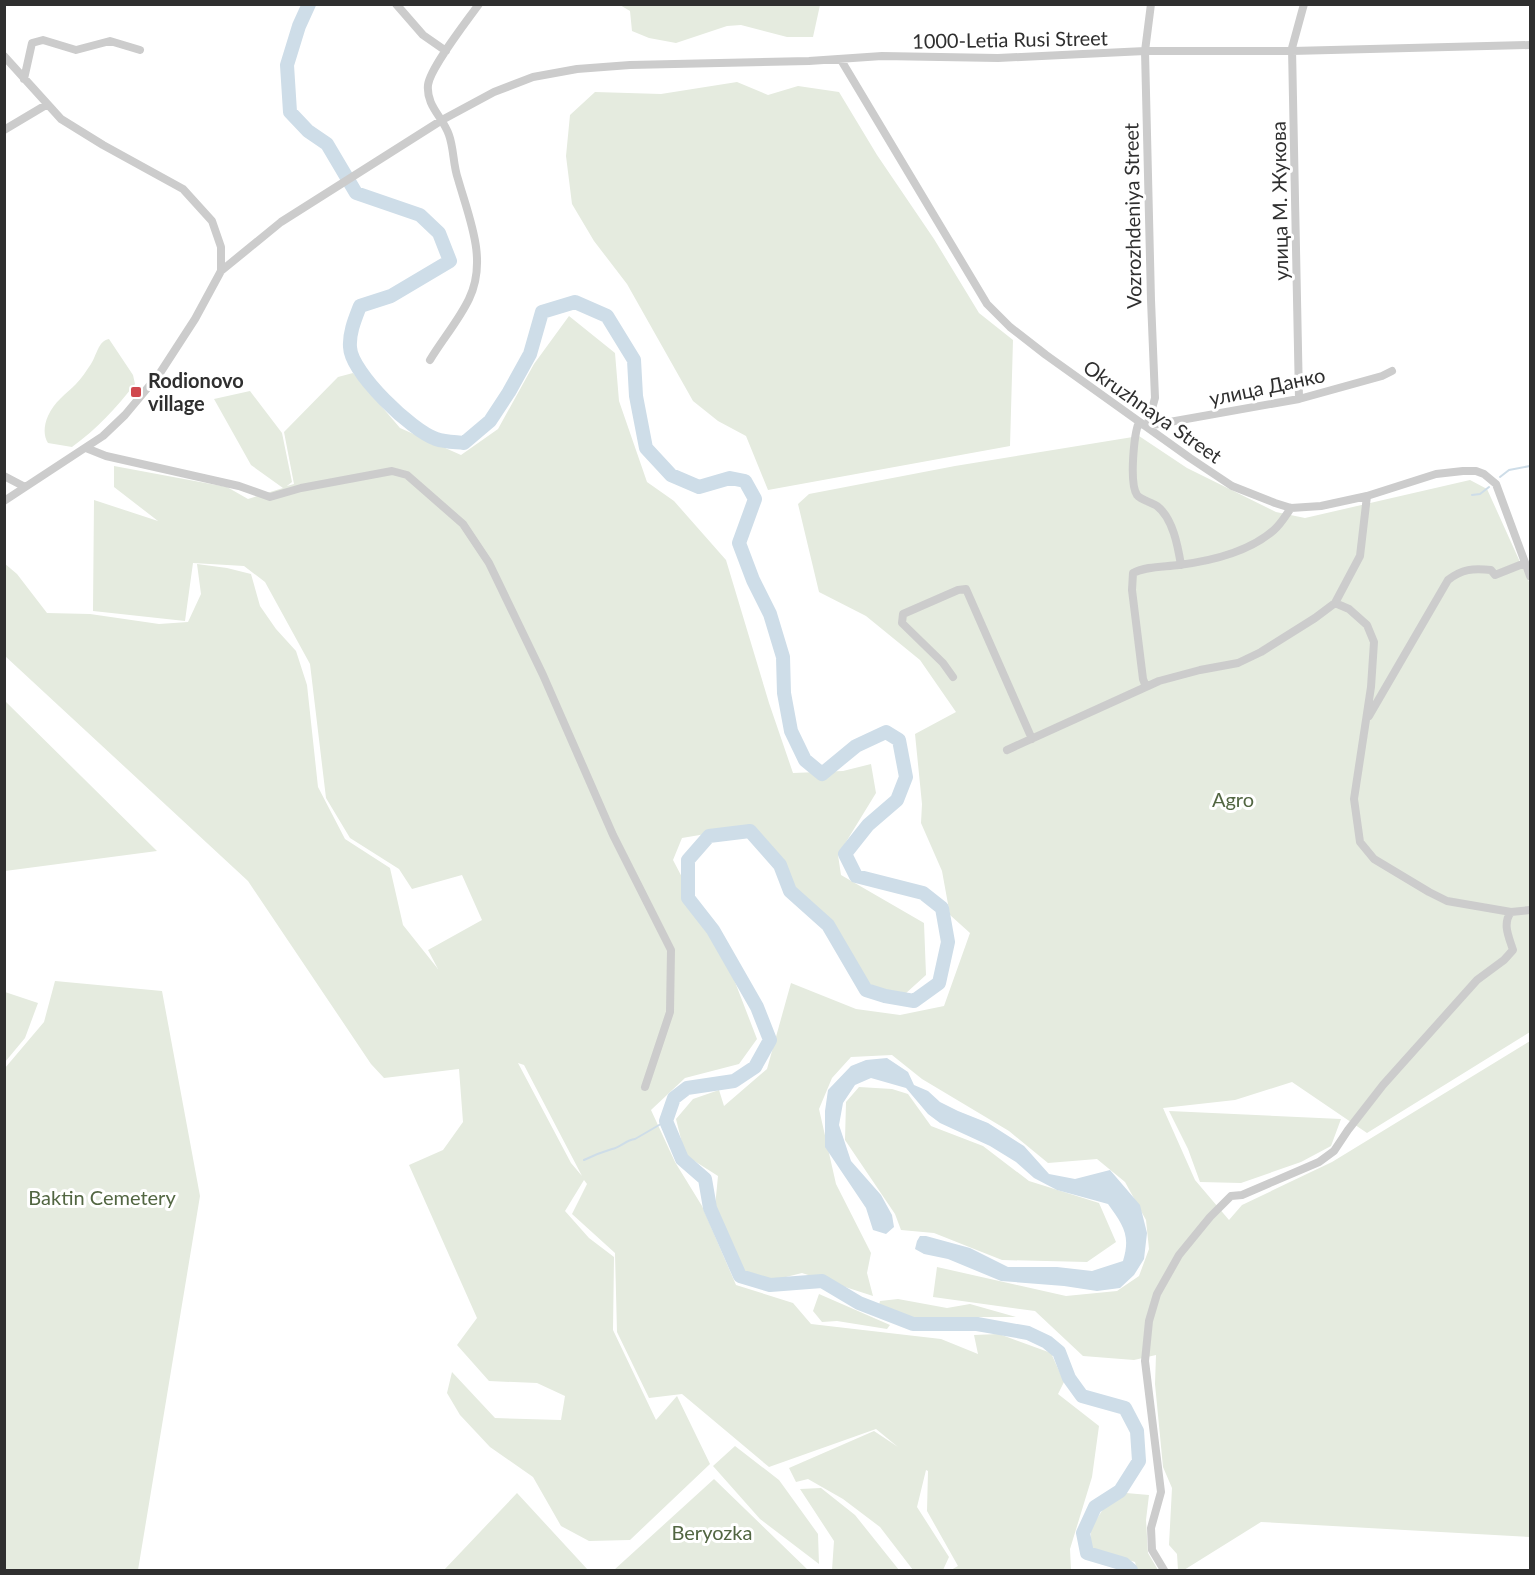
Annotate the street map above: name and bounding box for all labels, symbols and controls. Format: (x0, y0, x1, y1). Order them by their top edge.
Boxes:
street label: 1000-Letia Rusi Street (912, 25, 1108, 53)
street label: улица М. Жукова (1266, 121, 1292, 281)
street label: Vozrozhdeniya Street (1118, 123, 1146, 309)
street label: Okruzhnaya Street (1079, 354, 1227, 468)
street label: улица Данко (1207, 362, 1327, 410)
place label: Rodionovo village (148, 368, 244, 415)
marker: Rodionovo village (129, 385, 143, 399)
park label: Agro (1212, 787, 1254, 811)
park label: Baktin Cemetery (28, 1185, 176, 1209)
park label: Beryozka (672, 1520, 752, 1544)

